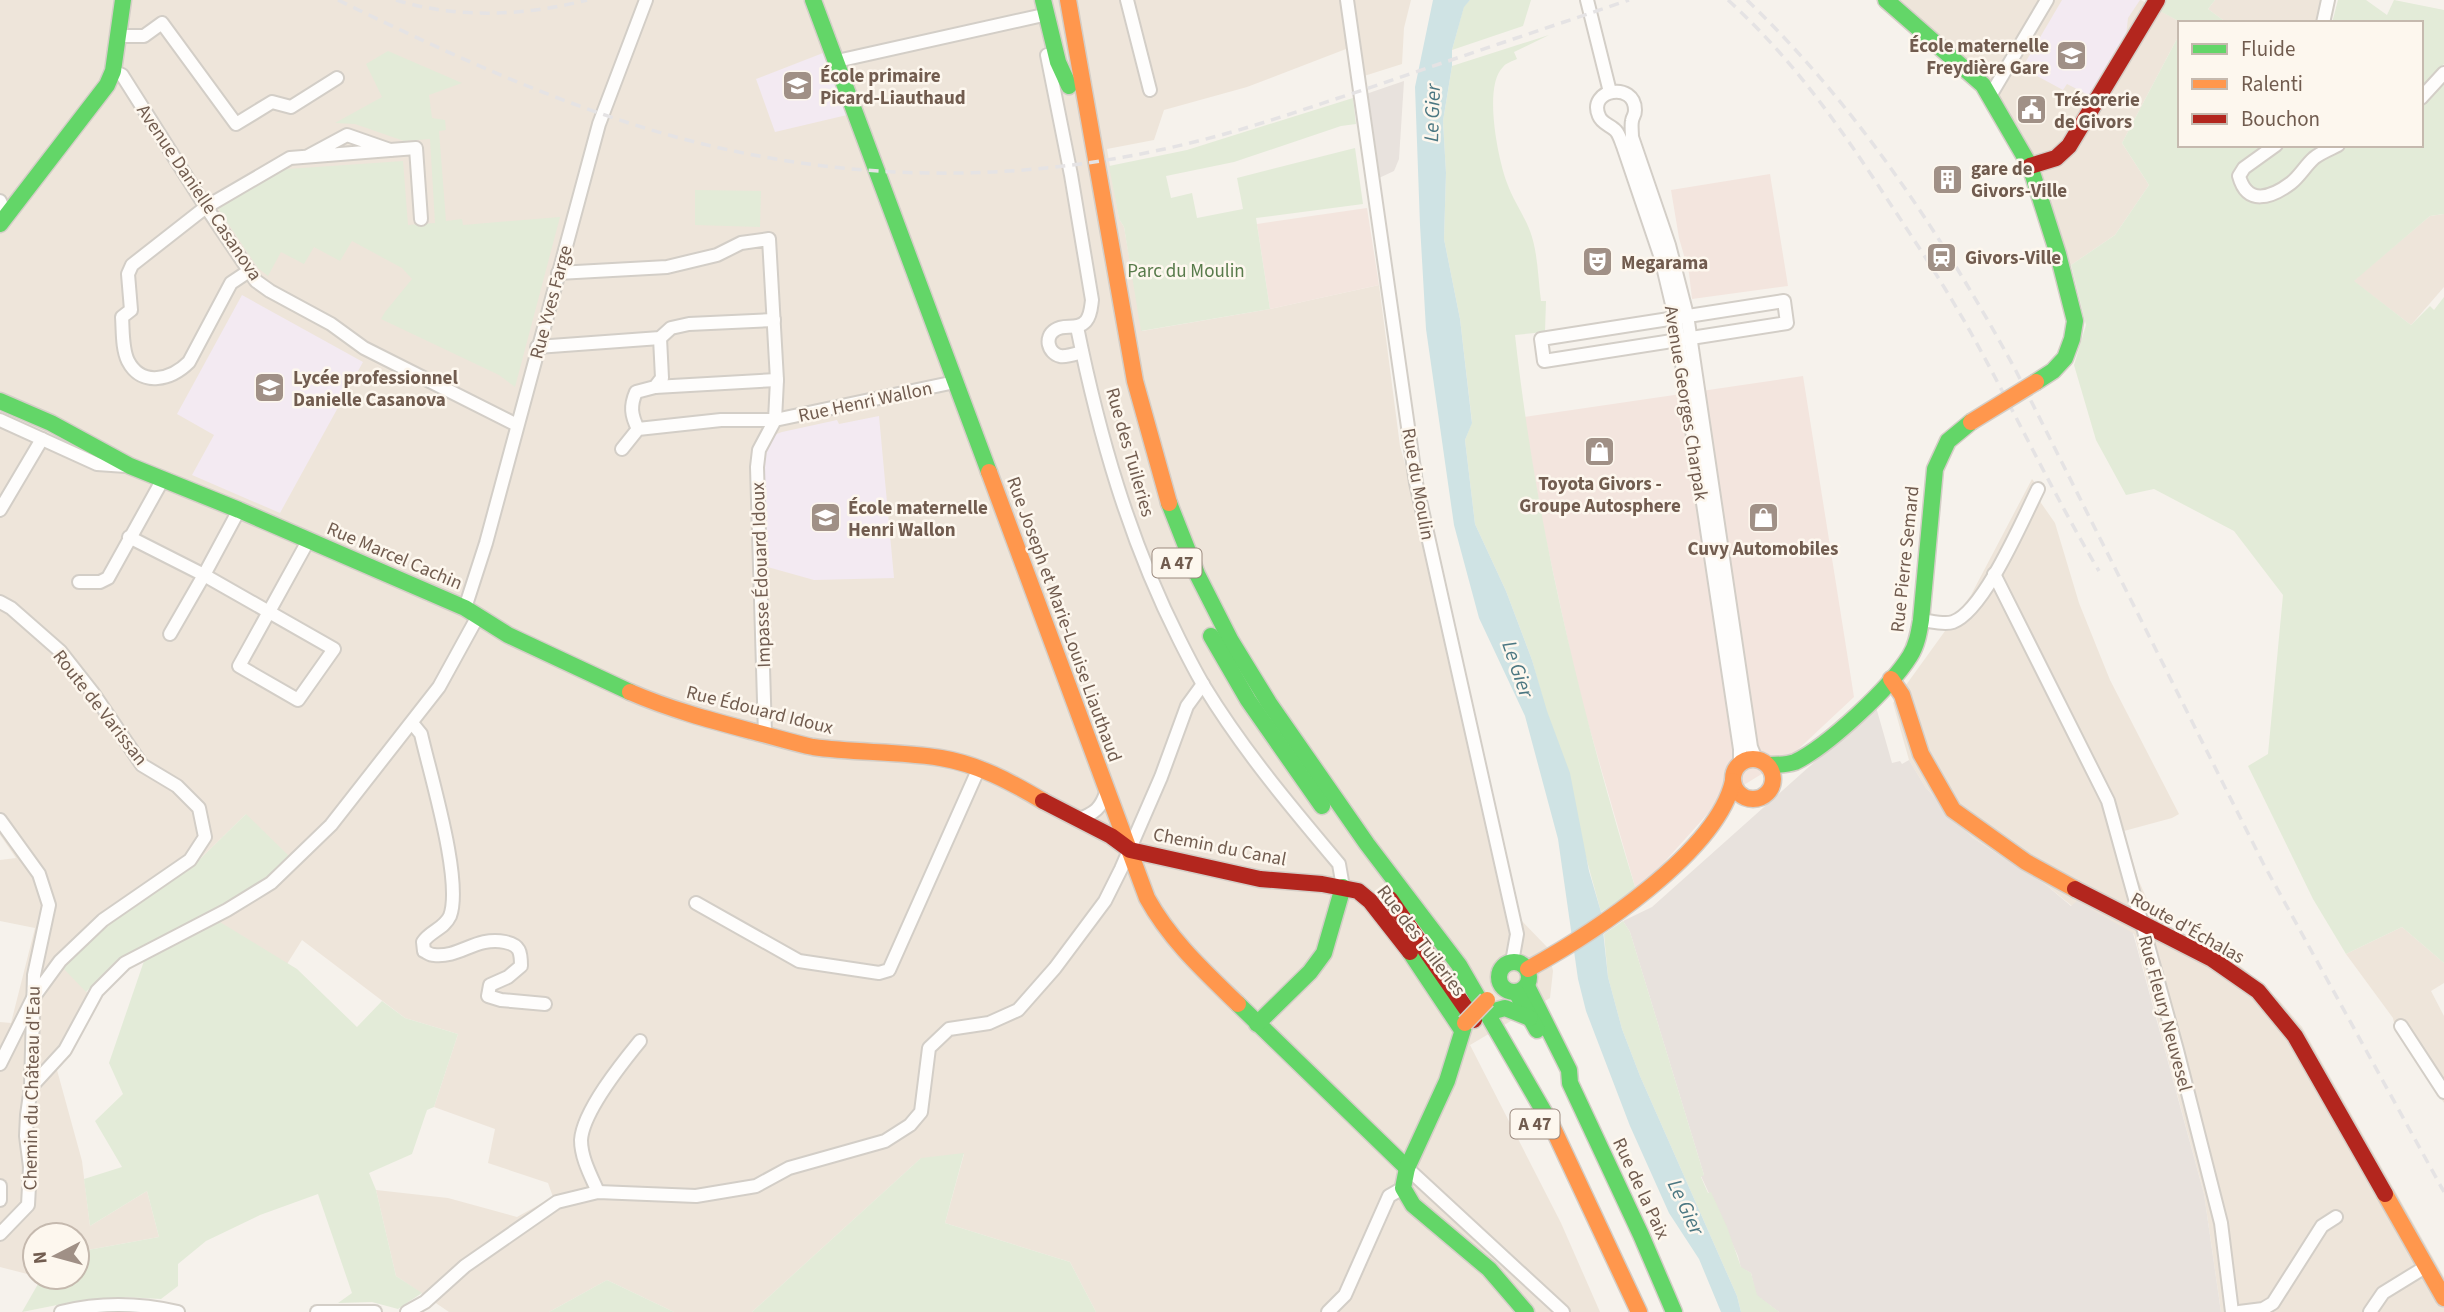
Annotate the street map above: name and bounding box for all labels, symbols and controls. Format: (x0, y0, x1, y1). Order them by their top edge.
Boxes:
legend (2178, 21, 2423, 147)
place label: École maternelle Freydière Gare (1909, 33, 2049, 82)
text: Fluide (2241, 34, 2295, 64)
school or university icon: École maternelle Freydière Gare (2055, 39, 2089, 73)
place label: École primaire Picard-Liauthaud (820, 63, 966, 112)
school or university icon: École primaire Picard-Liauthaud (780, 69, 814, 103)
text: Ralenti (2241, 69, 2303, 99)
water label: Le Gier (1416, 83, 1448, 143)
place label: Trésorerie de Givors (2054, 87, 2140, 136)
public building icon: Trésorerie de Givors (2014, 93, 2048, 127)
street label: Avenue Danielle Casanova (129, 99, 268, 286)
text: Bouchon (2241, 104, 2320, 134)
place label: gare de Givors-Ville (1971, 156, 2067, 205)
building icon: gare de Givors-Ville (1931, 162, 1965, 196)
station icon: Givors-Ville (1925, 240, 1959, 274)
street label: Rue Yves Farge (523, 243, 580, 362)
theatre icon: Megarama (1581, 245, 1615, 279)
place label: Givors-Ville (1965, 245, 2061, 272)
place label: Megarama (1621, 250, 1708, 277)
park label: Parc du Moulin (1127, 258, 1245, 285)
street label: Avenue Georges Charpak (1657, 304, 1714, 503)
place label: Lycée professionnel Danielle Casanova (293, 365, 458, 414)
school or university icon: Lycée professionnel Danielle Casanova (253, 371, 287, 405)
street label: Rue Henri Wallon (796, 375, 935, 430)
street label: Rue des Tuileries (1098, 385, 1161, 520)
street label: Rue du Moulin (1394, 426, 1441, 542)
shop icon: Toyota Givors - Groupe Autosphere (1583, 435, 1617, 469)
place label: Toyota Givors - Groupe Autosphere (1519, 471, 1681, 520)
street label: Rue Joseph et Marie-Louise Liauthaud (999, 473, 1128, 766)
street label: Impasse Édouard Idoux (745, 481, 778, 668)
street label: Rue Pierre Semard (1884, 485, 1927, 634)
place label: École maternelle Henri Wallon (848, 495, 988, 544)
shop icon: Cuvy Automobiles (1746, 500, 1780, 534)
school or university icon: École maternelle Henri Wallon (808, 501, 842, 535)
street label: Rue Marcel Cachin (322, 516, 466, 597)
place label: Cuvy Automobiles (1687, 536, 1839, 563)
road number: A 47 (1152, 548, 1202, 578)
water label: Le Gier (1494, 637, 1542, 702)
street label: Route de Varissan (46, 644, 154, 772)
street label: Rue Édouard Idoux (683, 679, 836, 742)
street label: Chemin du Canal (1151, 821, 1289, 874)
street label: Rue des Tuileries (1370, 880, 1472, 1002)
street label: Route d'Échalas (2125, 886, 2249, 971)
street label: Rue Fleury Neuvesel (2131, 932, 2198, 1095)
street label: Chemin du Château d'Eau (17, 985, 48, 1191)
road number: A 47 (1510, 1110, 1560, 1139)
street label: Rue de la Paix (1605, 1134, 1676, 1244)
water label: Le Gier (1660, 1174, 1712, 1240)
north arrow (21, 1221, 91, 1291)
text: N (26, 1250, 55, 1265)

